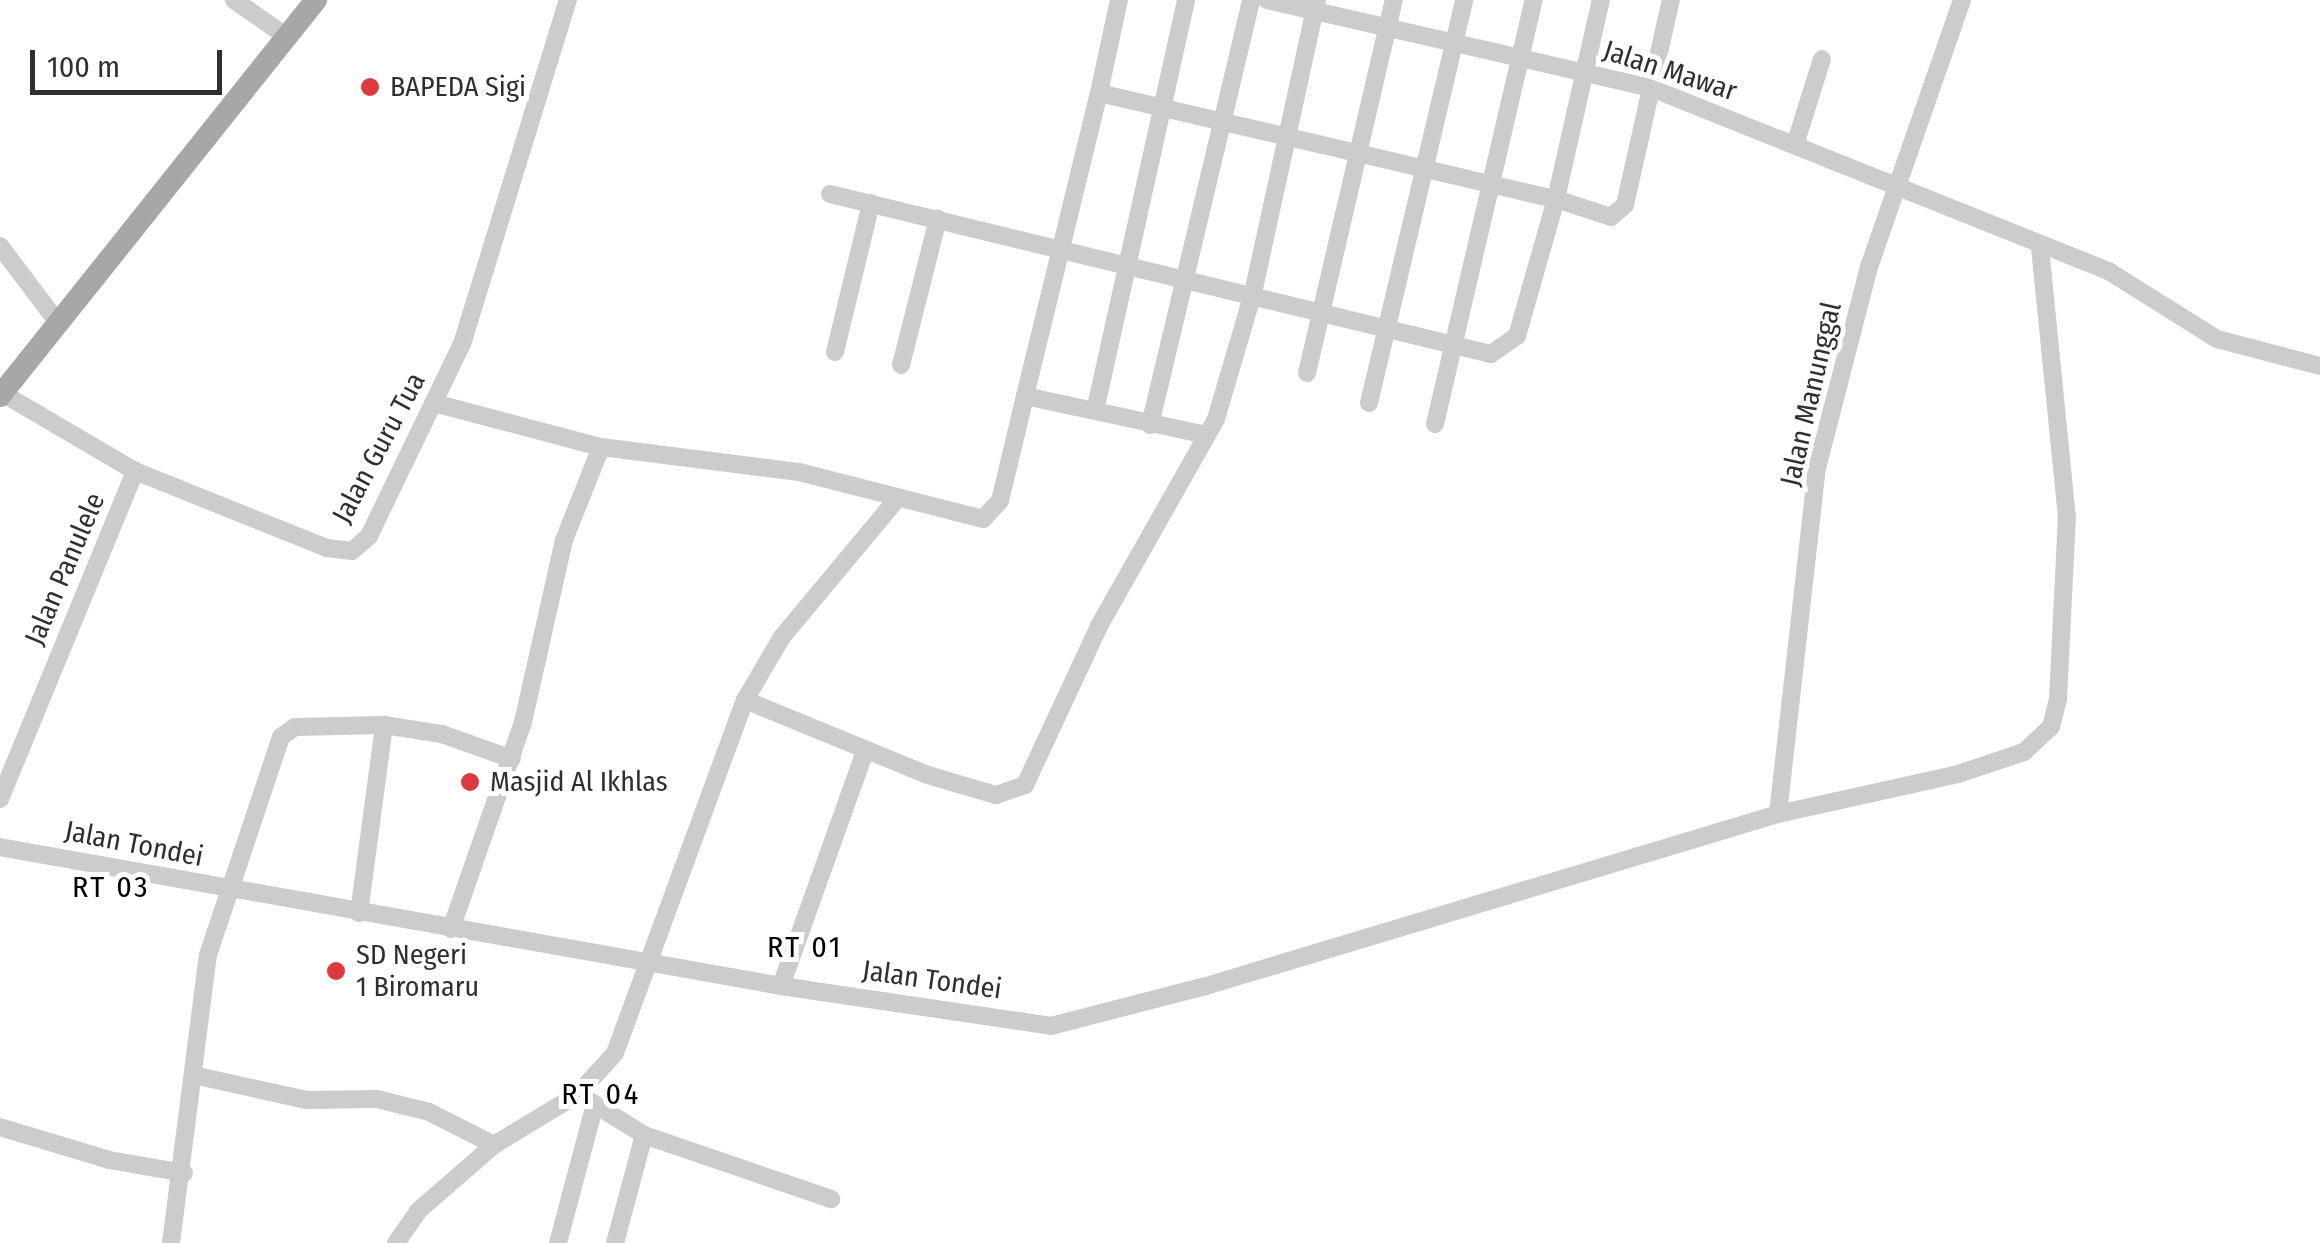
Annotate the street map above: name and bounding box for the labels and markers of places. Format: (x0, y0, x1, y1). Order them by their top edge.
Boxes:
place label: BAPEDA Sigi (390, 70, 526, 104)
marker: BAPEDA Sigi (359, 76, 381, 98)
place label: Masjid Al Ikhlas (490, 765, 668, 799)
marker: Masjid Al Ikhlas (459, 771, 481, 793)
place label: SD Negeri 1 Biromaru (356, 938, 479, 1004)
marker: SD Negeri 1 Biromaru (325, 960, 347, 982)

